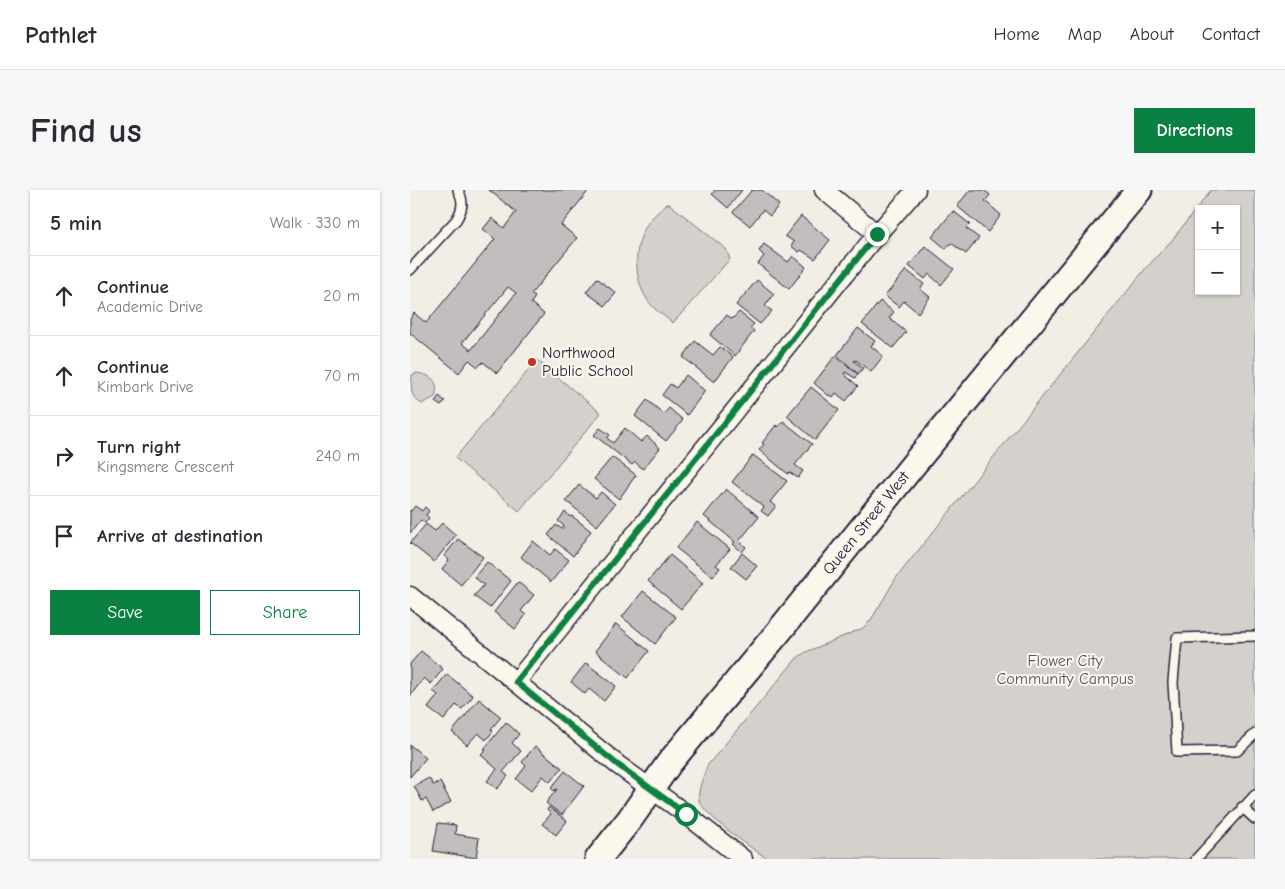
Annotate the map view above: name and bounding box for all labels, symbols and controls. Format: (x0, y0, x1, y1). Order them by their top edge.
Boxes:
text: Pathlet (25, 21, 96, 49)
text: Home (993, 24, 1040, 45)
text: Map (1068, 24, 1102, 45)
text: About (1130, 24, 1174, 45)
text: Contact (1202, 24, 1260, 45)
button: Directions (1134, 108, 1255, 153)
text: Find us (30, 110, 142, 151)
map controls (1195, 205, 1240, 295)
button: + (1195, 205, 1240, 250)
text: 5 min (50, 211, 102, 235)
text: Walk · 330 m (270, 214, 360, 232)
route end (866, 223, 889, 246)
button: − (1195, 250, 1240, 295)
text: Continue (97, 276, 169, 298)
icon: ahead (50, 282, 78, 310)
text: 20 m (323, 287, 360, 305)
text: Academic Drive (97, 298, 203, 316)
place label: Northwood Public School (542, 344, 633, 380)
text: Continue (97, 356, 169, 378)
marker: Northwood Public School (526, 356, 538, 368)
icon: ahead (50, 362, 78, 390)
text: 70 m (324, 367, 360, 385)
text: Kimbark Drive (97, 378, 194, 396)
text: Turn right (97, 436, 181, 458)
icon: right (50, 442, 78, 470)
text: 240 m (316, 447, 360, 465)
text: Kingsmere Crescent (97, 458, 234, 476)
street label: Queen Street West (819, 468, 913, 578)
icon: arrive (50, 522, 78, 550)
text: Arrive at destination (97, 525, 263, 547)
button: Save (50, 590, 200, 635)
button: Share (210, 590, 360, 635)
park label: Flower City Community Campus (996, 652, 1134, 688)
route start (675, 803, 698, 826)

